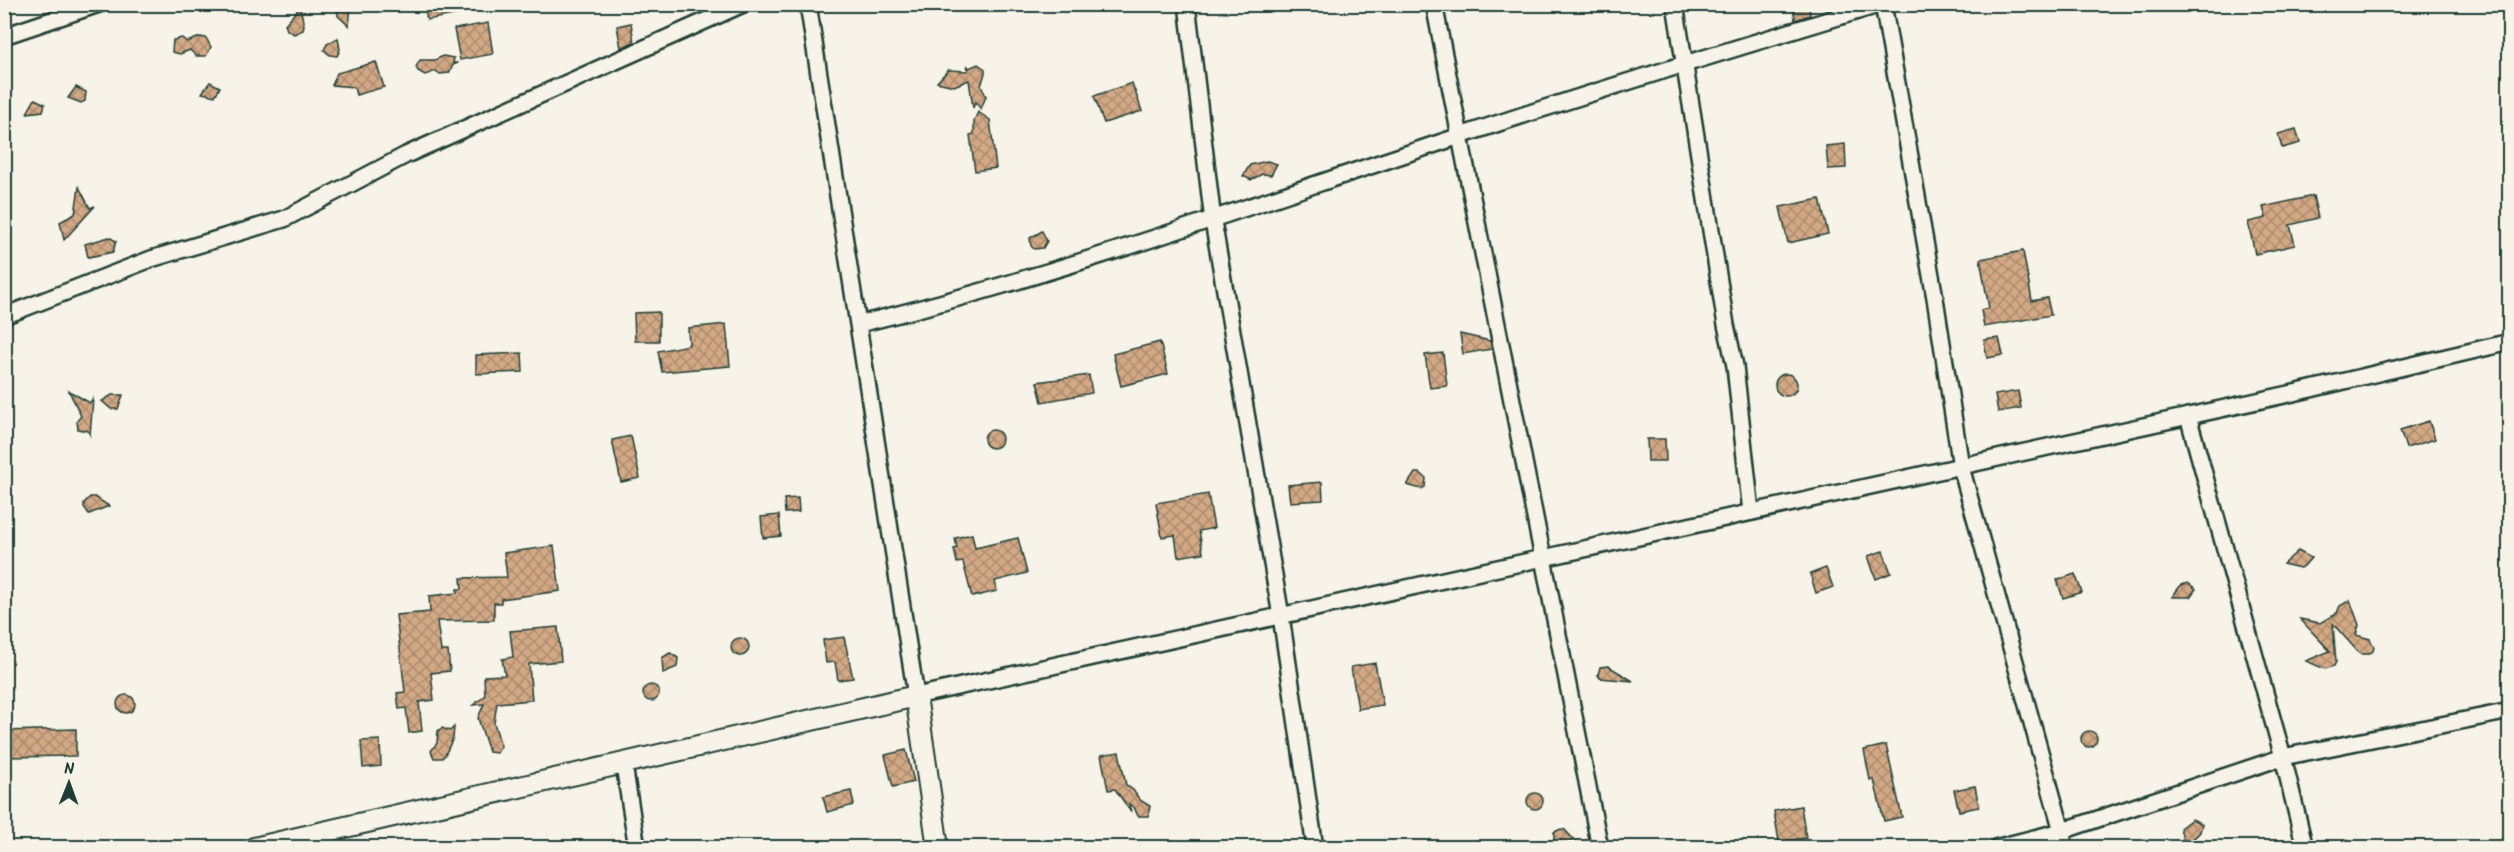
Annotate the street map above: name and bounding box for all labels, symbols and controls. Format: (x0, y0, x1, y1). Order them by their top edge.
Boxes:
north arrow (39, 753, 99, 813)
text: N (64, 757, 75, 782)

